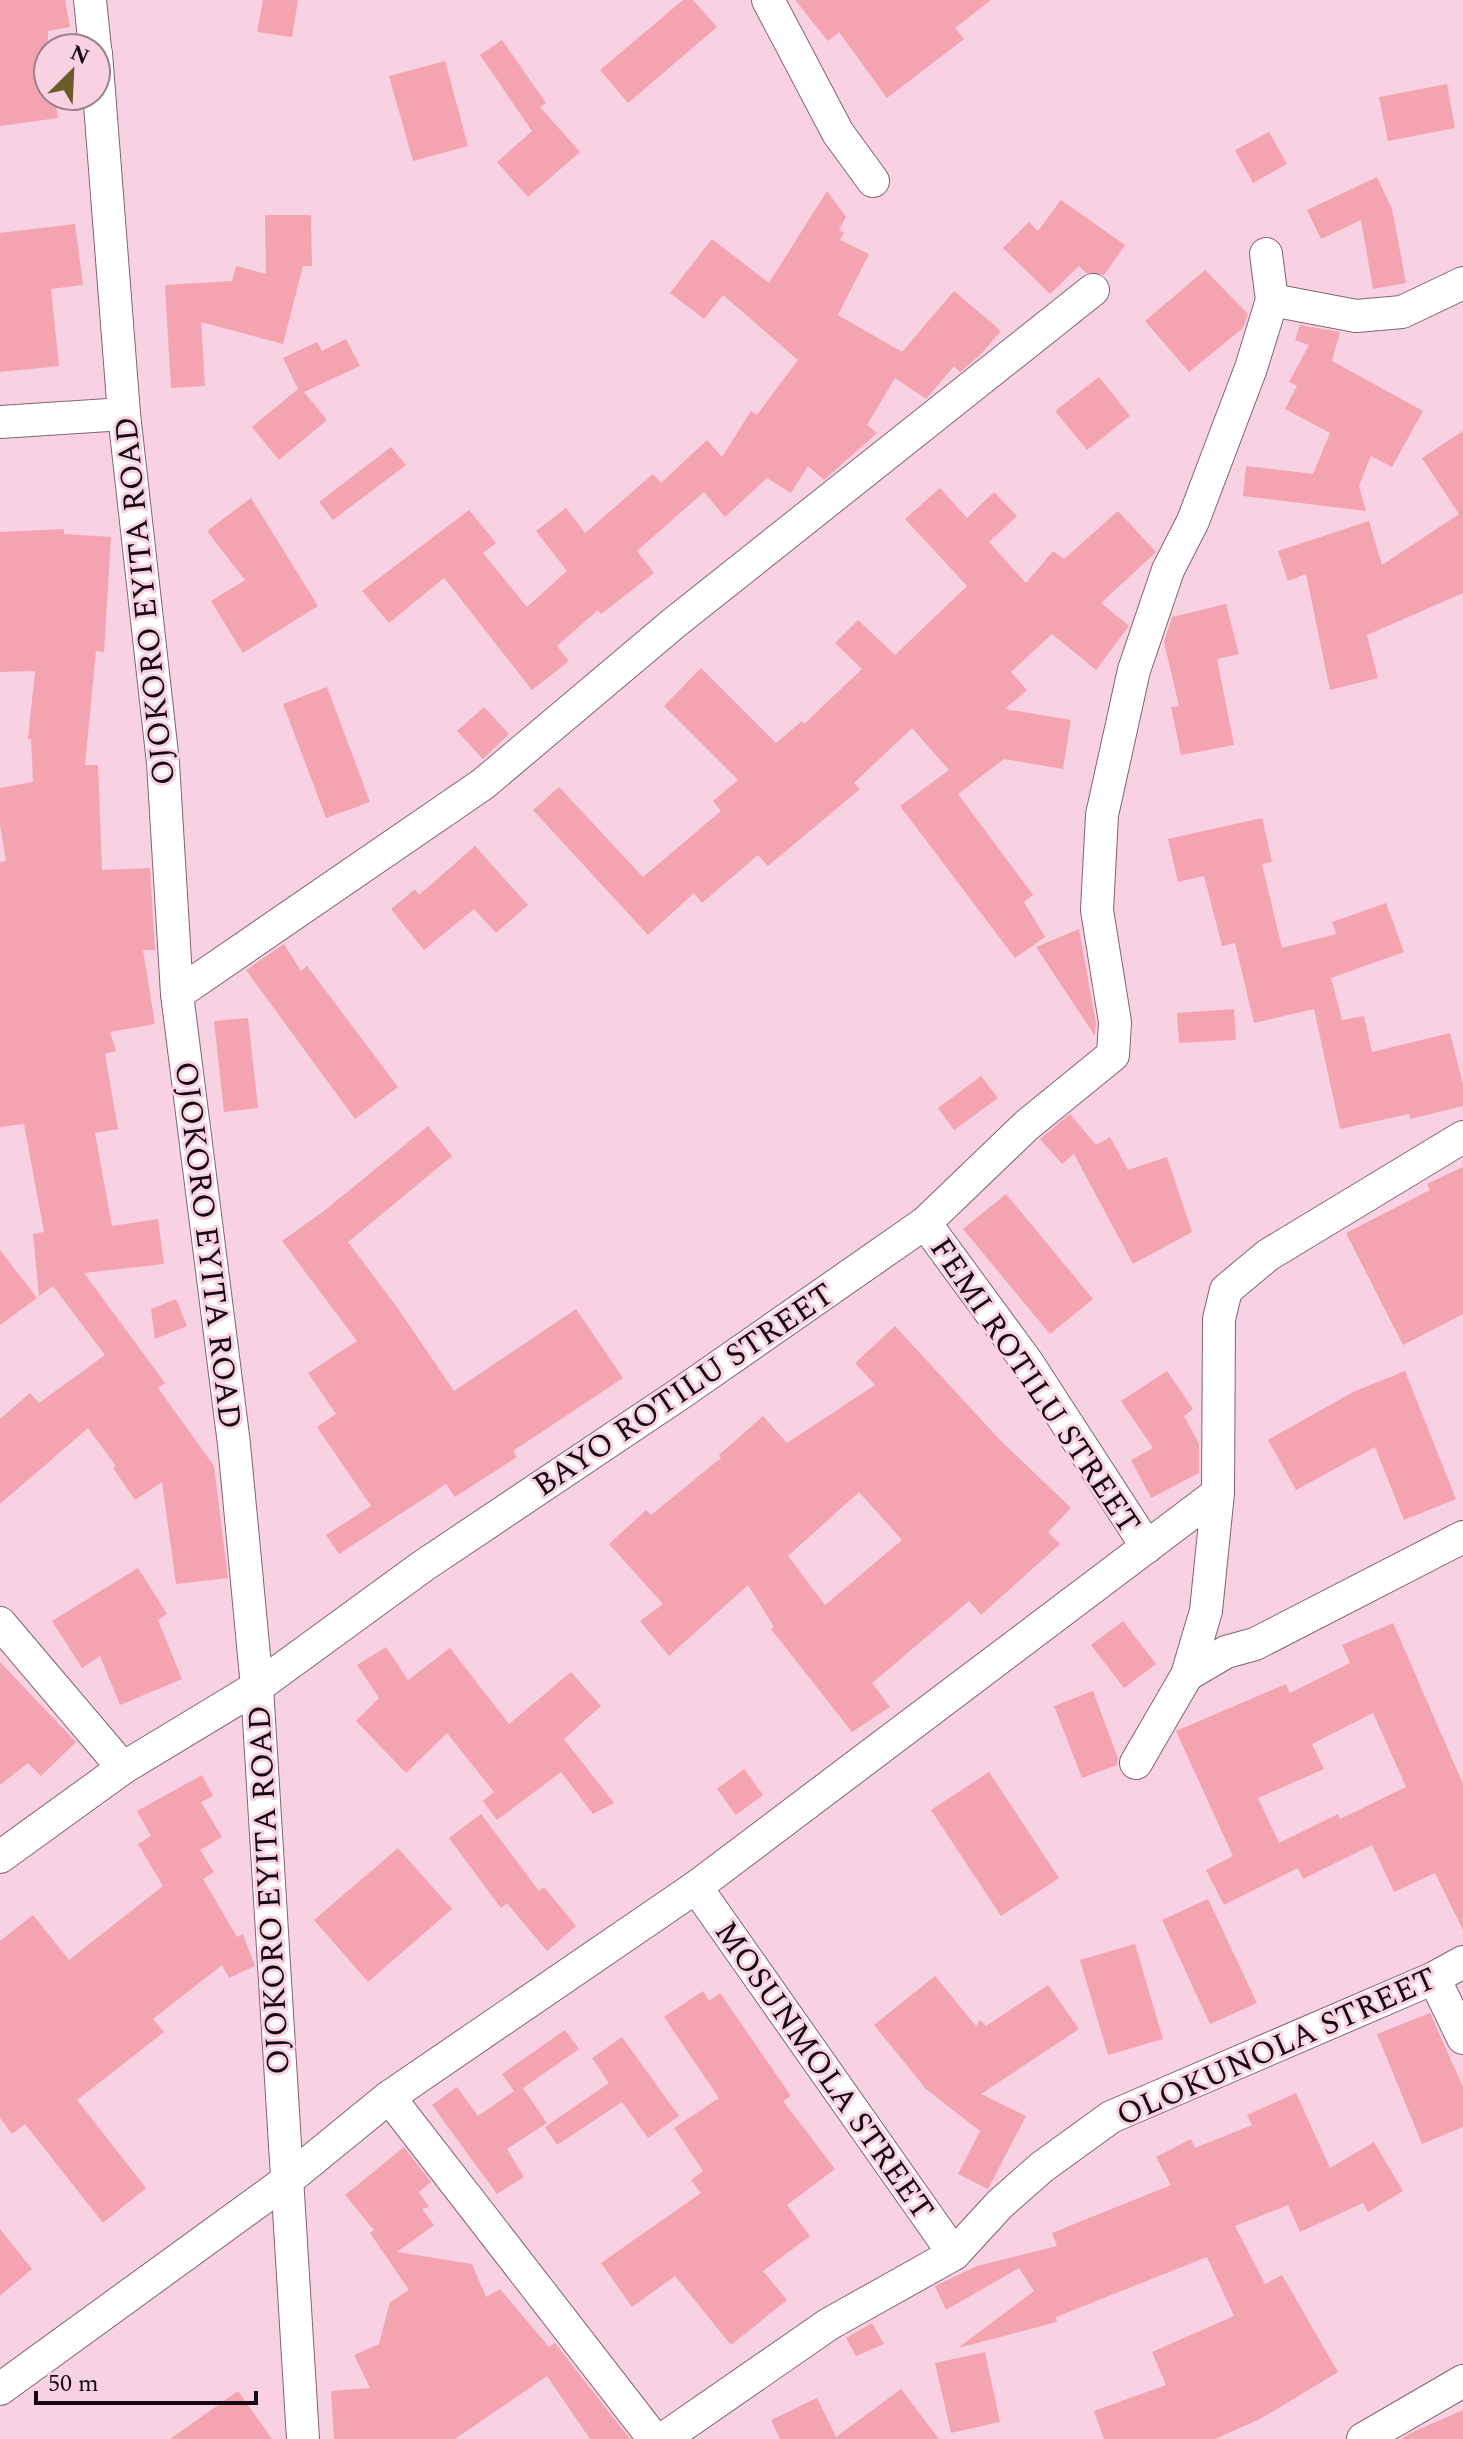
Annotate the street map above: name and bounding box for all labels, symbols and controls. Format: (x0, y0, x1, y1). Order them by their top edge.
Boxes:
north arrow (32, 32, 112, 112)
text: N (65, 36, 94, 74)
street label: OJOKORO EYITA ROAD (102, 414, 189, 787)
street label: OJOKORO EYITA ROAD (161, 1059, 254, 1432)
street label: FEMI ROTILU STREET (917, 1228, 1153, 1544)
street label: BAYO ROTILU STREET (523, 1271, 845, 1510)
street label: OJOKORO EYITA ROAD (235, 1704, 304, 2076)
street label: MOSUNMOLA STREET (702, 1911, 946, 2231)
street label: OLOKUNOLA STREET (1109, 1955, 1445, 2140)
scale bar (36, 2355, 256, 2405)
text: 50 m (48, 2366, 99, 2402)

